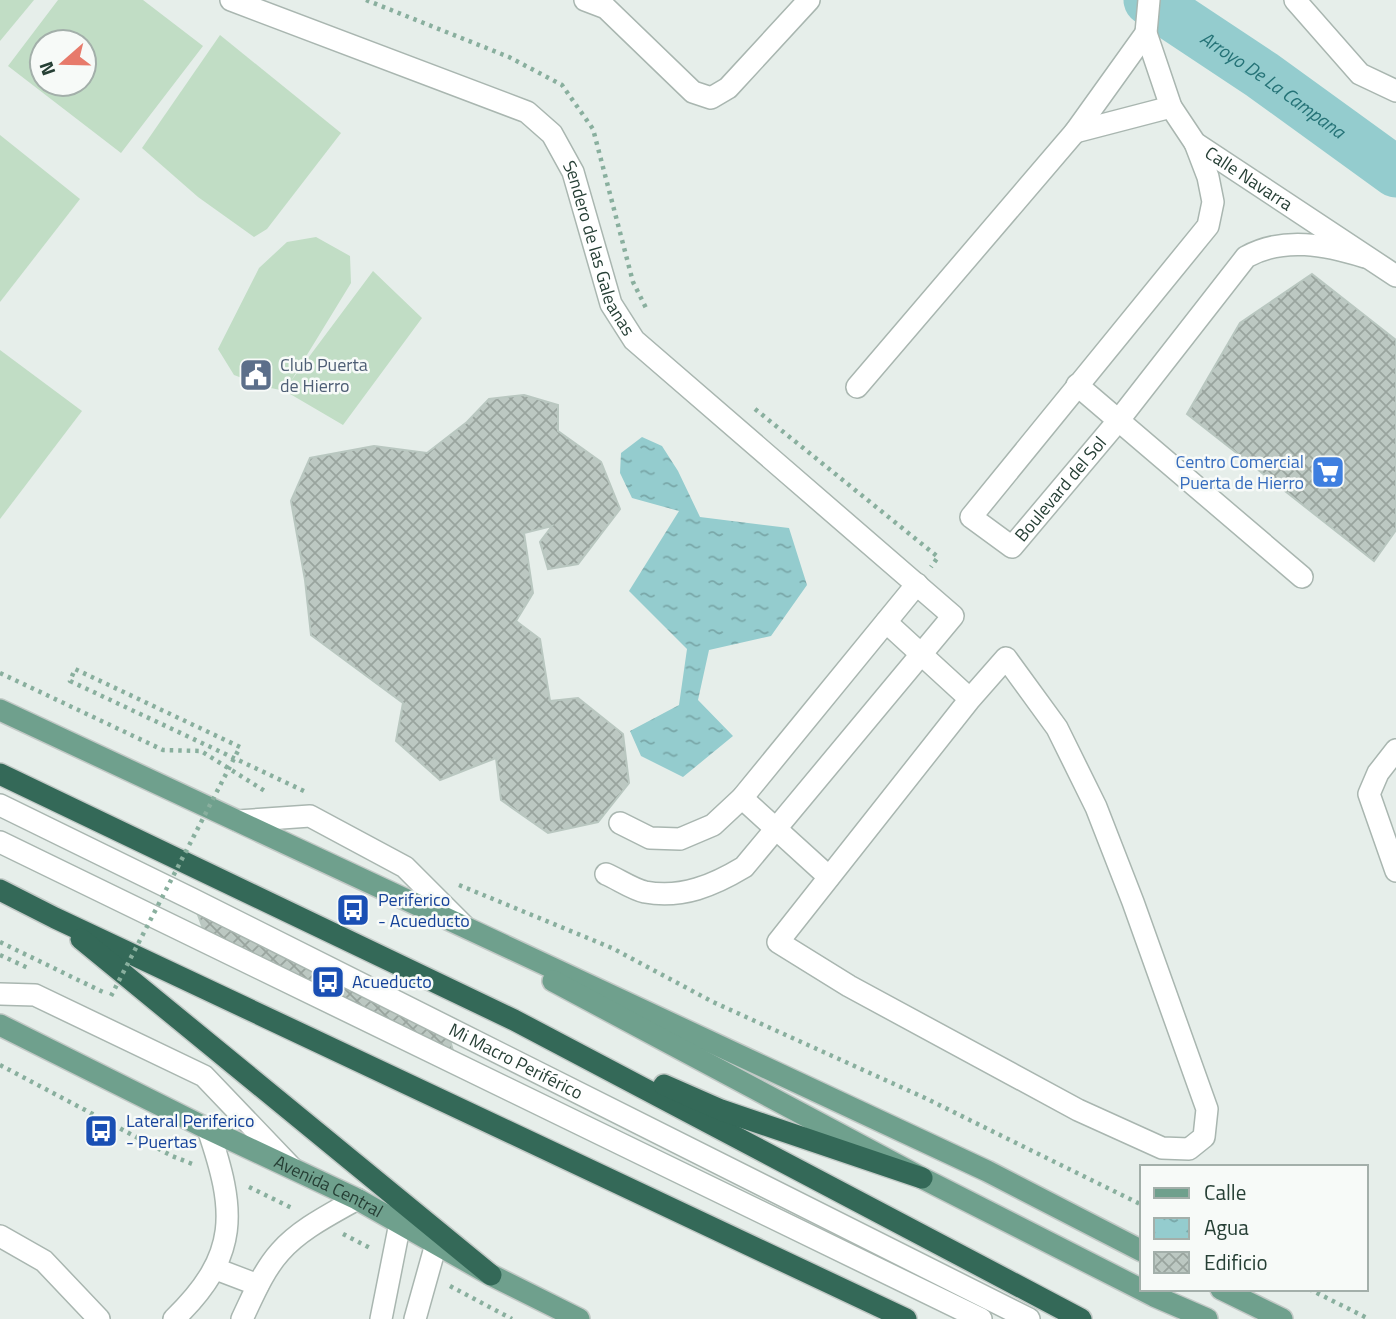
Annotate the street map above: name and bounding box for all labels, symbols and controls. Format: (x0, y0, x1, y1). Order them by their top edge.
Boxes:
water label: Arroyo De La Campana (1195, 23, 1353, 146)
north arrow (28, 28, 98, 98)
text: N (31, 58, 62, 80)
street label: Calle Navarra (1200, 139, 1298, 217)
street label: Sendero de las Galeanas (556, 155, 642, 341)
place label: Club Puerta de Hierro (280, 351, 368, 399)
public building icon: Club Puerta de Hierro (237, 356, 275, 394)
street label: Boulevard del Sol (1008, 430, 1113, 548)
place label: Centro Comercial Puerta de Hierro (1176, 448, 1304, 496)
supermarket icon: Centro Comercial Puerta de Hierro (1309, 453, 1347, 491)
place label: Periferico - Acueducto (378, 886, 470, 934)
bus stop icon: Periferico - Acueducto (334, 891, 372, 929)
bus stop icon: Acueducto (309, 963, 347, 1001)
place label: Acueducto (352, 968, 432, 995)
street label: Mi Macro Periférico (444, 1016, 588, 1106)
place label: Lateral Periferico - Puertas (126, 1107, 255, 1155)
bus stop icon: Lateral Periferico - Puertas (82, 1112, 120, 1150)
street label: Avenida Central (270, 1148, 388, 1224)
legend (1140, 1165, 1368, 1291)
text: Calle (1204, 1176, 1246, 1208)
text: Agua (1204, 1211, 1249, 1243)
text: Edificio (1204, 1246, 1268, 1278)

